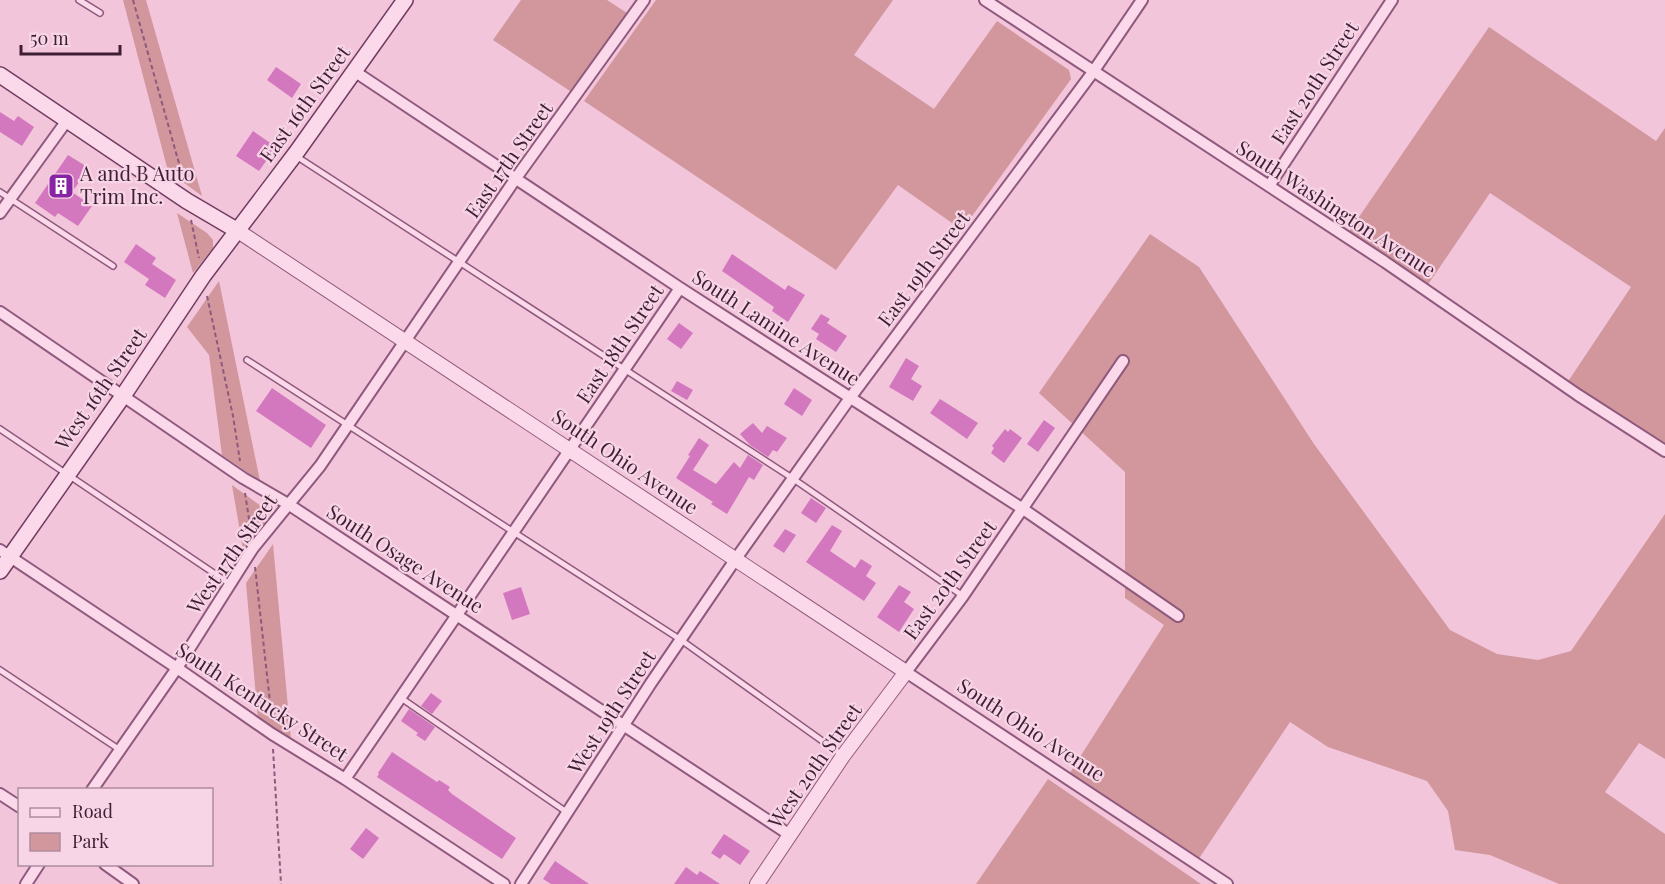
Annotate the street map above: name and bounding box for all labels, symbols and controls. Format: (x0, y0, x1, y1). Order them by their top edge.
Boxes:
street label: East 20th Street (1264, 15, 1364, 149)
scale bar (21, 18, 120, 56)
text: 50 m (30, 26, 69, 50)
street label: East 16th Street (252, 39, 356, 167)
street label: East 17th Street (458, 95, 558, 223)
street label: South Washington Avenue (1232, 133, 1442, 282)
place label: A and B Auto Trim Inc. (79, 159, 195, 209)
building icon: A and B Auto Trim Inc. (46, 171, 76, 201)
street label: East 19th Street (871, 204, 976, 331)
street label: South Lamine Avenue (688, 262, 866, 391)
street label: East 18th Street (569, 278, 669, 408)
street label: West 16th Street (47, 321, 152, 455)
street label: South Ohio Avenue (548, 402, 704, 520)
street label: West 17th Street (179, 487, 283, 619)
street label: South Osage Avenue (322, 497, 489, 619)
street label: East 20th Street (896, 513, 1002, 644)
street label: South Kentucky Street (172, 635, 355, 767)
street label: West 19th Street (560, 643, 661, 779)
street label: South Ohio Avenue (953, 671, 1111, 787)
street label: West 20th Street (760, 697, 867, 834)
legend (18, 788, 213, 866)
text: Road (72, 799, 113, 823)
text: Park (72, 829, 109, 853)

